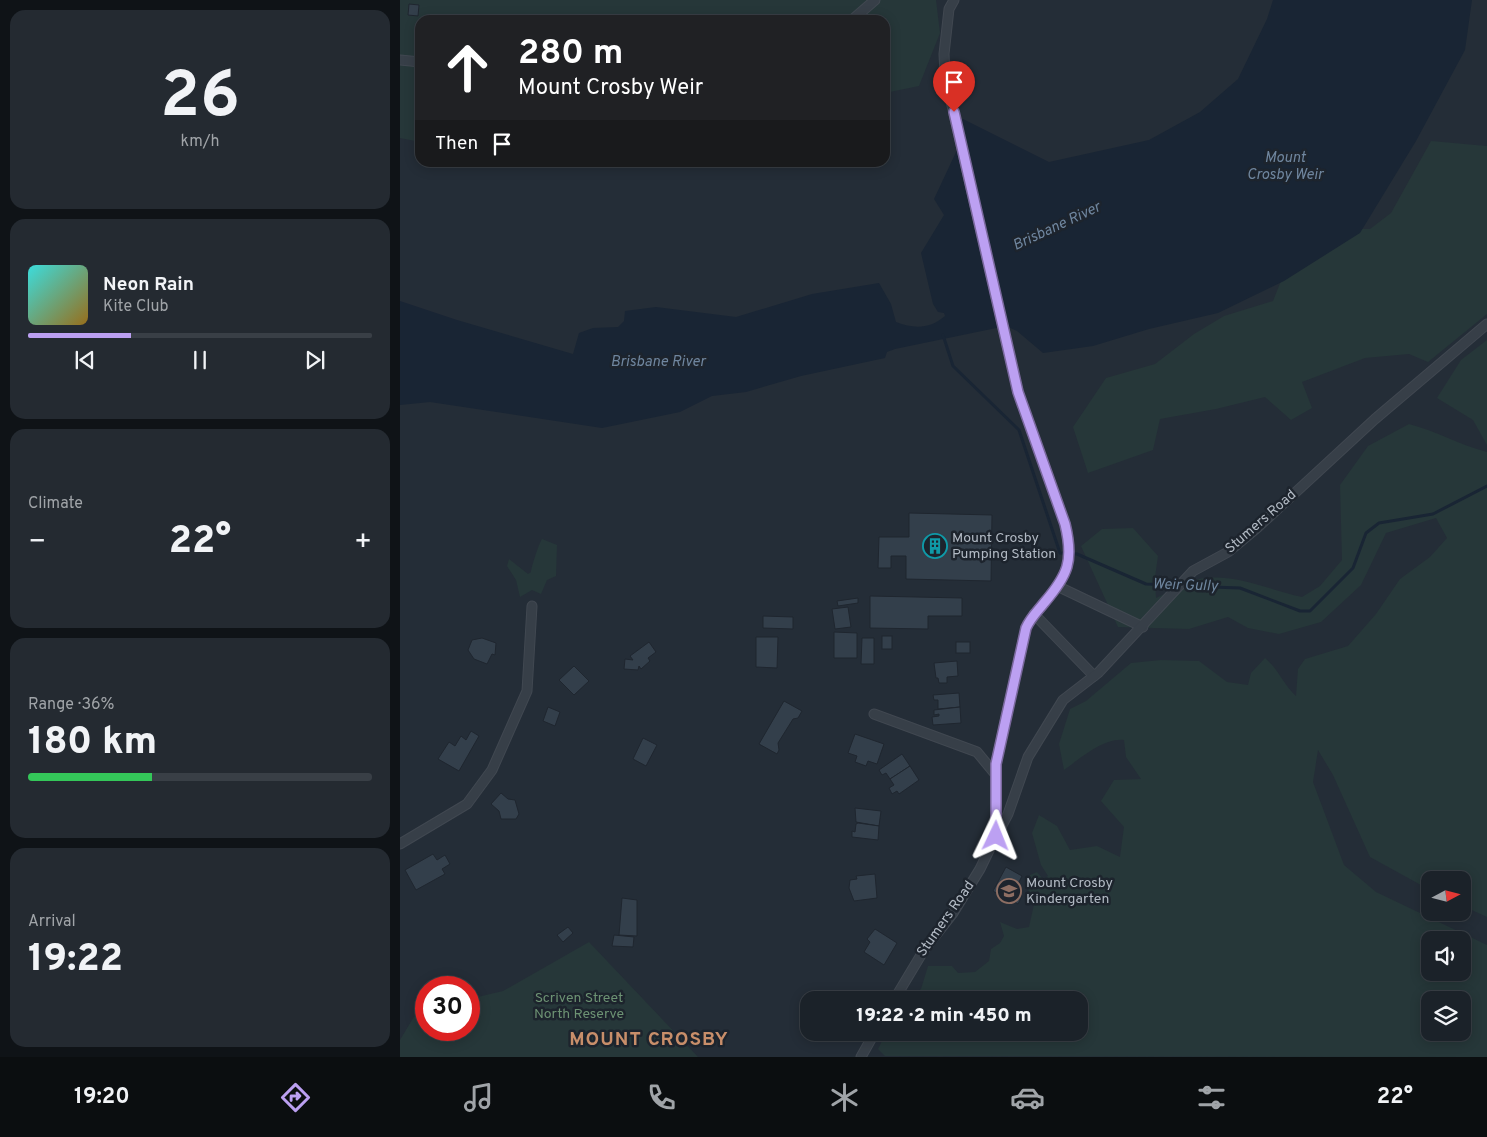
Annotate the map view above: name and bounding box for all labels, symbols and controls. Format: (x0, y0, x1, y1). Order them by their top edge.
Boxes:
text: 280 m (518, 32, 623, 76)
icon: ahead (435, 35, 500, 100)
text: 26 (160, 58, 240, 140)
pin (933, 61, 975, 112)
icon: arrive (940, 68, 968, 96)
text: Mount Crosby Weir (518, 75, 703, 102)
icon: arrive (488, 130, 516, 158)
text: km/h (181, 132, 219, 152)
text: Then (435, 132, 478, 156)
water label: Mount Crosby Weir (1247, 149, 1325, 185)
water label: Brisbane River (1010, 198, 1105, 256)
text: Neon Rain (103, 273, 194, 297)
text: Kite Club (103, 297, 168, 317)
icon: previous (71, 346, 99, 374)
icon: pause (186, 346, 214, 374)
icon: next (301, 346, 329, 374)
water label: Brisbane River (611, 353, 707, 372)
street label: Stumers Road (1222, 487, 1300, 557)
text: Climate (28, 494, 83, 514)
text: 22° (169, 518, 231, 567)
text: − (28, 525, 46, 561)
text: + (354, 525, 372, 561)
place label: Mount Crosby Pumping Station (952, 530, 1056, 563)
building icon: Mount Crosby Pumping Station (922, 533, 948, 559)
water label: Weir Gully (1152, 575, 1219, 597)
text: Range · 36% (28, 695, 115, 715)
text: 180 km (28, 719, 157, 768)
position arrow (969, 809, 1021, 861)
north arrow (1421, 871, 1471, 921)
map controls (1421, 871, 1471, 1041)
place label: Mount Crosby Kindergarten (1026, 875, 1113, 908)
street label: Stumers Road (914, 878, 978, 960)
school or university icon: Mount Crosby Kindergarten (996, 878, 1022, 904)
text: Arrival (28, 912, 76, 932)
button: sound (1421, 931, 1471, 981)
text: 19:22 (28, 936, 123, 985)
speed limit sign: 30 (415, 976, 480, 1041)
park label: Scriven Street North Reserve (534, 990, 624, 1023)
button: layers (1421, 991, 1471, 1041)
text: 19:22 · 2 min · 450 m (856, 1004, 1032, 1028)
district label: MOUNT CROSBY (569, 1028, 729, 1052)
icon: directions (278, 1080, 313, 1115)
icon: music (461, 1080, 496, 1115)
icon: phone (644, 1080, 679, 1115)
icon: climate (827, 1080, 862, 1115)
icon: car (1010, 1080, 1045, 1115)
icon: filters (1194, 1080, 1229, 1115)
text: 19:20 (74, 1084, 130, 1111)
text: 22° (1377, 1084, 1413, 1111)

